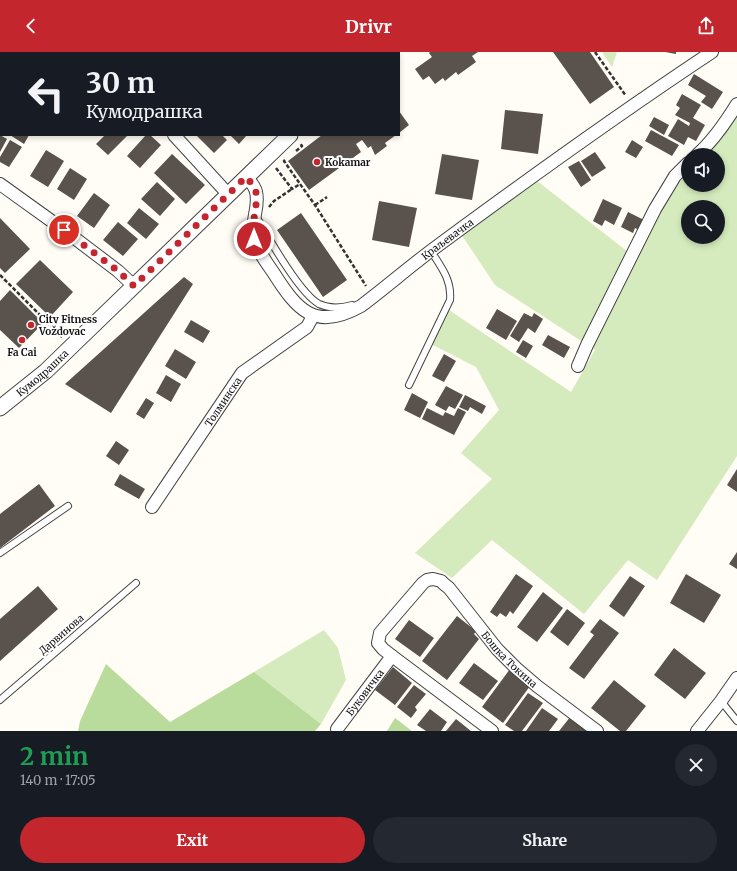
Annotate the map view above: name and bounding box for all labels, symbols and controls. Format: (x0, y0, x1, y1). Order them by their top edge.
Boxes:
icon: back (20, 15, 42, 37)
text: Drivr (345, 15, 392, 38)
icon: share (695, 15, 717, 37)
text: 30 m (86, 65, 155, 101)
icon: left (20, 68, 72, 120)
text: Кумодрашка (86, 100, 203, 123)
map controls (681, 148, 725, 244)
button: sound (681, 148, 725, 192)
place label: Kokamar (325, 156, 371, 169)
marker: Kokamar (312, 157, 322, 167)
button: search (681, 200, 725, 244)
pin (47, 213, 81, 247)
street label: Краљевачка (419, 215, 477, 263)
position arrow (233, 218, 275, 260)
icon: arrive (53, 219, 75, 241)
place label: City Fitness Voždovac (38, 313, 97, 338)
marker: City Fitness Voždovac (26, 320, 36, 330)
marker: Fa Cai (17, 335, 27, 345)
place label: Fa Cai (7, 346, 37, 359)
street label: Кумодрашка (14, 346, 72, 399)
street label: Толминска (202, 374, 245, 429)
street label: Дарвинова (36, 611, 87, 657)
street label: Бошка Токина (478, 629, 540, 691)
street label: Буковичка (343, 666, 387, 718)
text: 2 min (20, 741, 88, 772)
button: close (675, 744, 717, 786)
text: 140 m · 17:05 (20, 772, 96, 789)
button: Exit (20, 817, 365, 863)
button: Share (373, 817, 717, 863)

